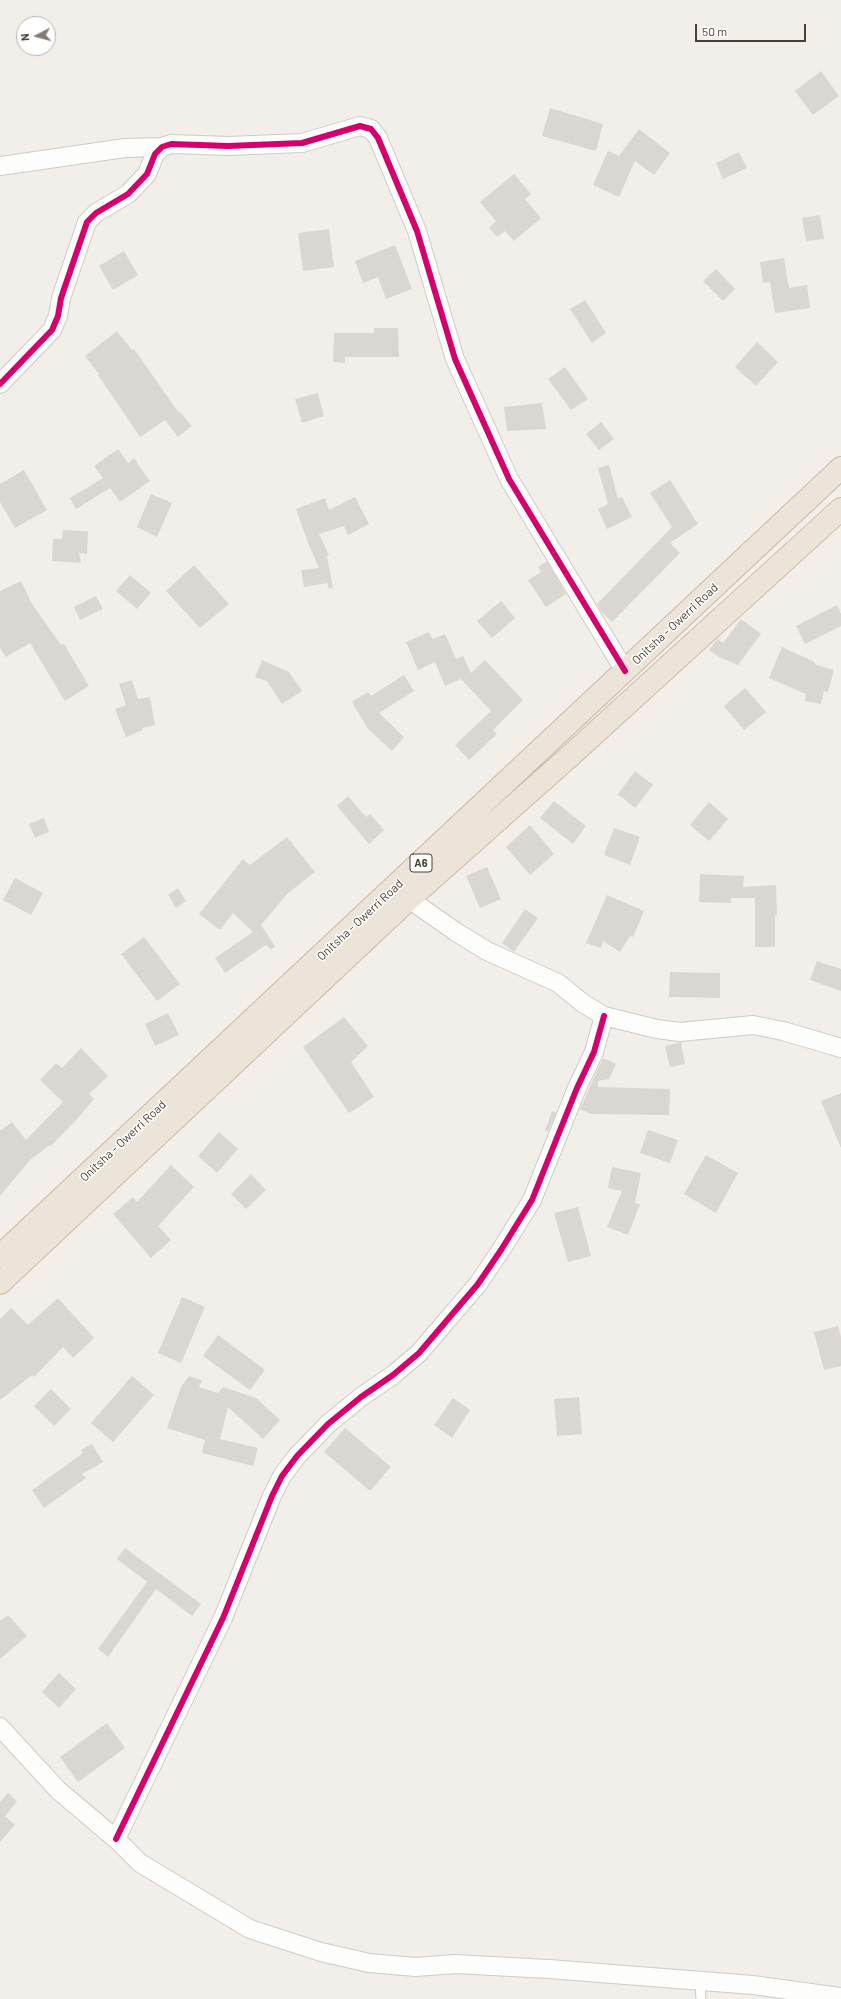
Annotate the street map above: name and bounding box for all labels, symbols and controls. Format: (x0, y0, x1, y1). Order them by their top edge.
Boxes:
north arrow (16, 16, 56, 56)
scale bar (697, 16, 808, 42)
text: 50 m (702, 24, 727, 38)
text: N (18, 33, 31, 42)
street label: Onitsha - Owerri Road (629, 580, 721, 668)
road number: A6 (410, 854, 432, 872)
street label: Onitsha - Owerri Road (314, 876, 406, 964)
street label: Onitsha - Owerri Road (77, 1097, 169, 1185)

